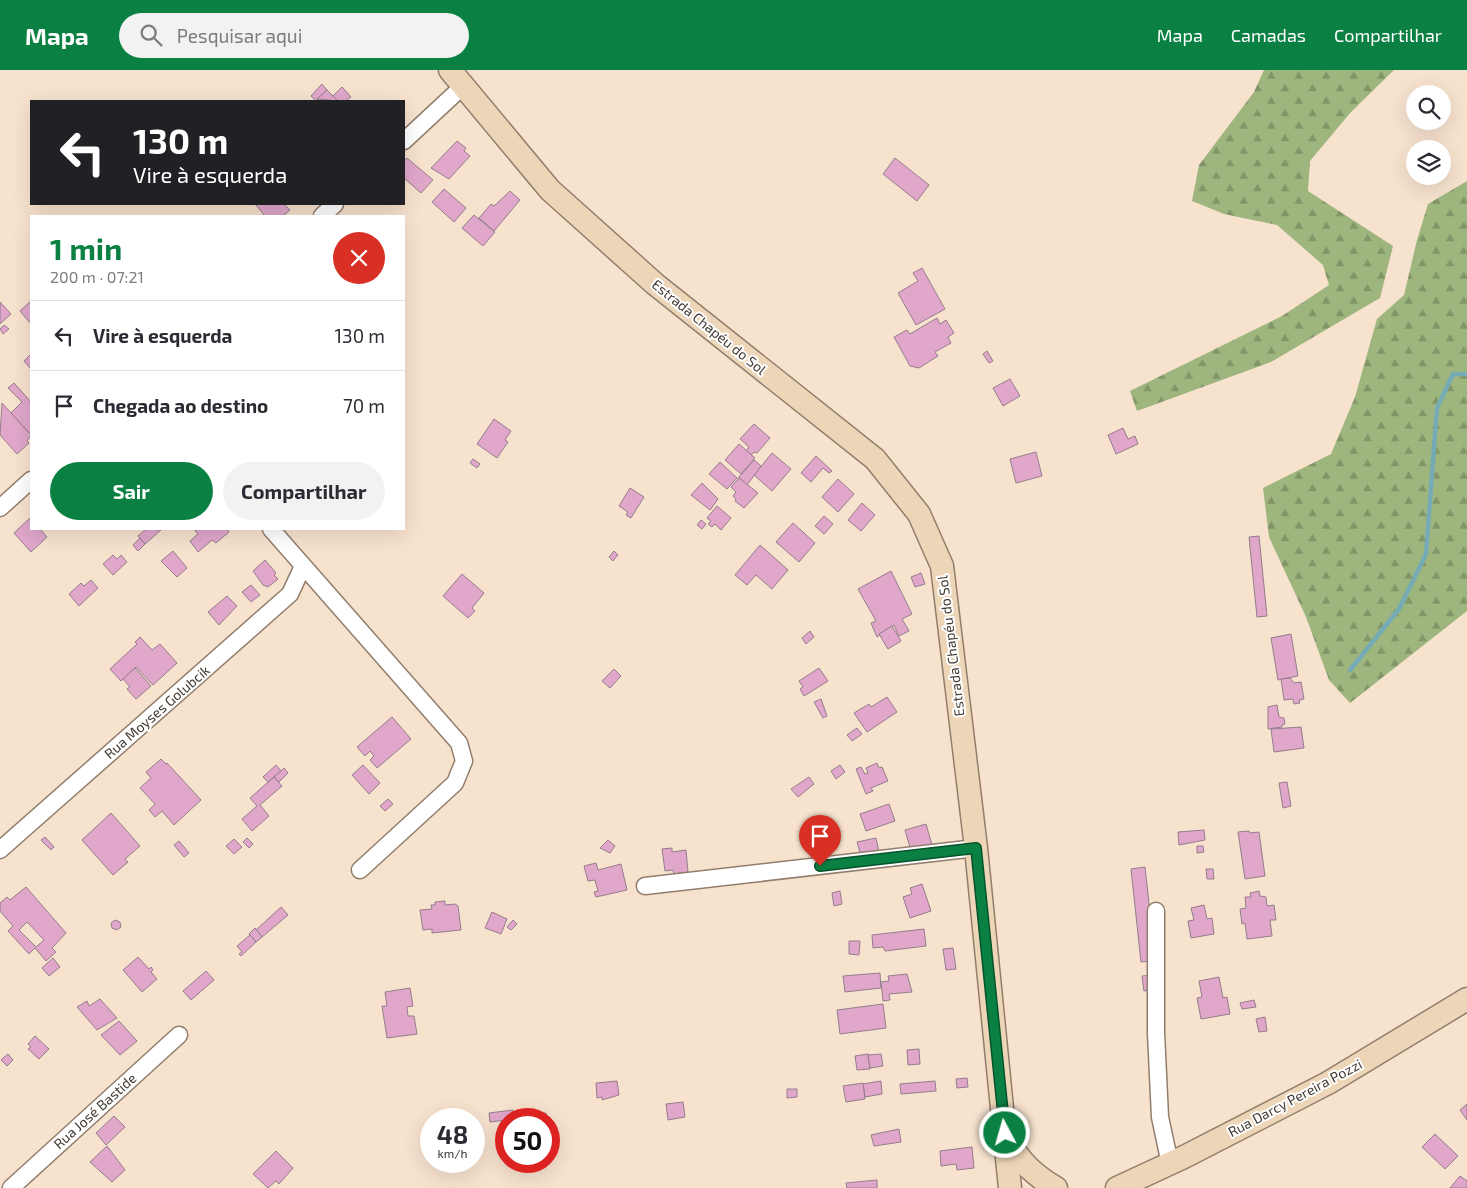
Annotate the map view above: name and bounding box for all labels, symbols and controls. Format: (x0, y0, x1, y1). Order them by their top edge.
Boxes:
search box (119, 13, 469, 58)
text: Mapa (25, 21, 89, 50)
icon: search (137, 21, 165, 49)
text: Pesquisar aqui (177, 24, 302, 47)
text: Mapa (1157, 24, 1203, 46)
text: Camadas (1231, 24, 1306, 46)
text: Compartilhar (1334, 24, 1442, 46)
map controls (1406, 85, 1451, 185)
button: search (1406, 85, 1451, 130)
text: 130 m (133, 119, 228, 161)
icon: left (50, 120, 115, 185)
button: layers (1406, 140, 1451, 185)
text: Vire à esquerda (133, 161, 287, 187)
text: 1 min (50, 230, 122, 266)
button: close (333, 232, 385, 284)
text: 200 m · 07:21 (50, 267, 144, 286)
street label: Estrada Chapéu do Sol (649, 275, 771, 378)
icon: left (50, 322, 78, 350)
text: Vire à esquerda (93, 324, 232, 347)
text: 130 m (335, 324, 385, 347)
icon: arrive (50, 392, 78, 420)
text: Chegada ao destino (93, 394, 268, 417)
text: 70 m (343, 394, 385, 417)
button: Sair (50, 462, 213, 520)
button: Compartilhar (223, 462, 385, 520)
street label: Estrada Chapéu do Sol (933, 574, 968, 718)
street label: Rua Moyses Golubcik (100, 661, 213, 762)
pin (799, 815, 841, 866)
icon: arrive (806, 822, 834, 850)
street label: Rua Darcy Pereira Pozzi (1225, 1055, 1365, 1140)
street label: Rua José Bastide (50, 1069, 140, 1152)
position arrow (978, 1106, 1030, 1158)
speed limit sign: 50 (495, 1108, 560, 1173)
text: 48 (437, 1119, 468, 1149)
text: km/h (438, 1146, 467, 1160)

